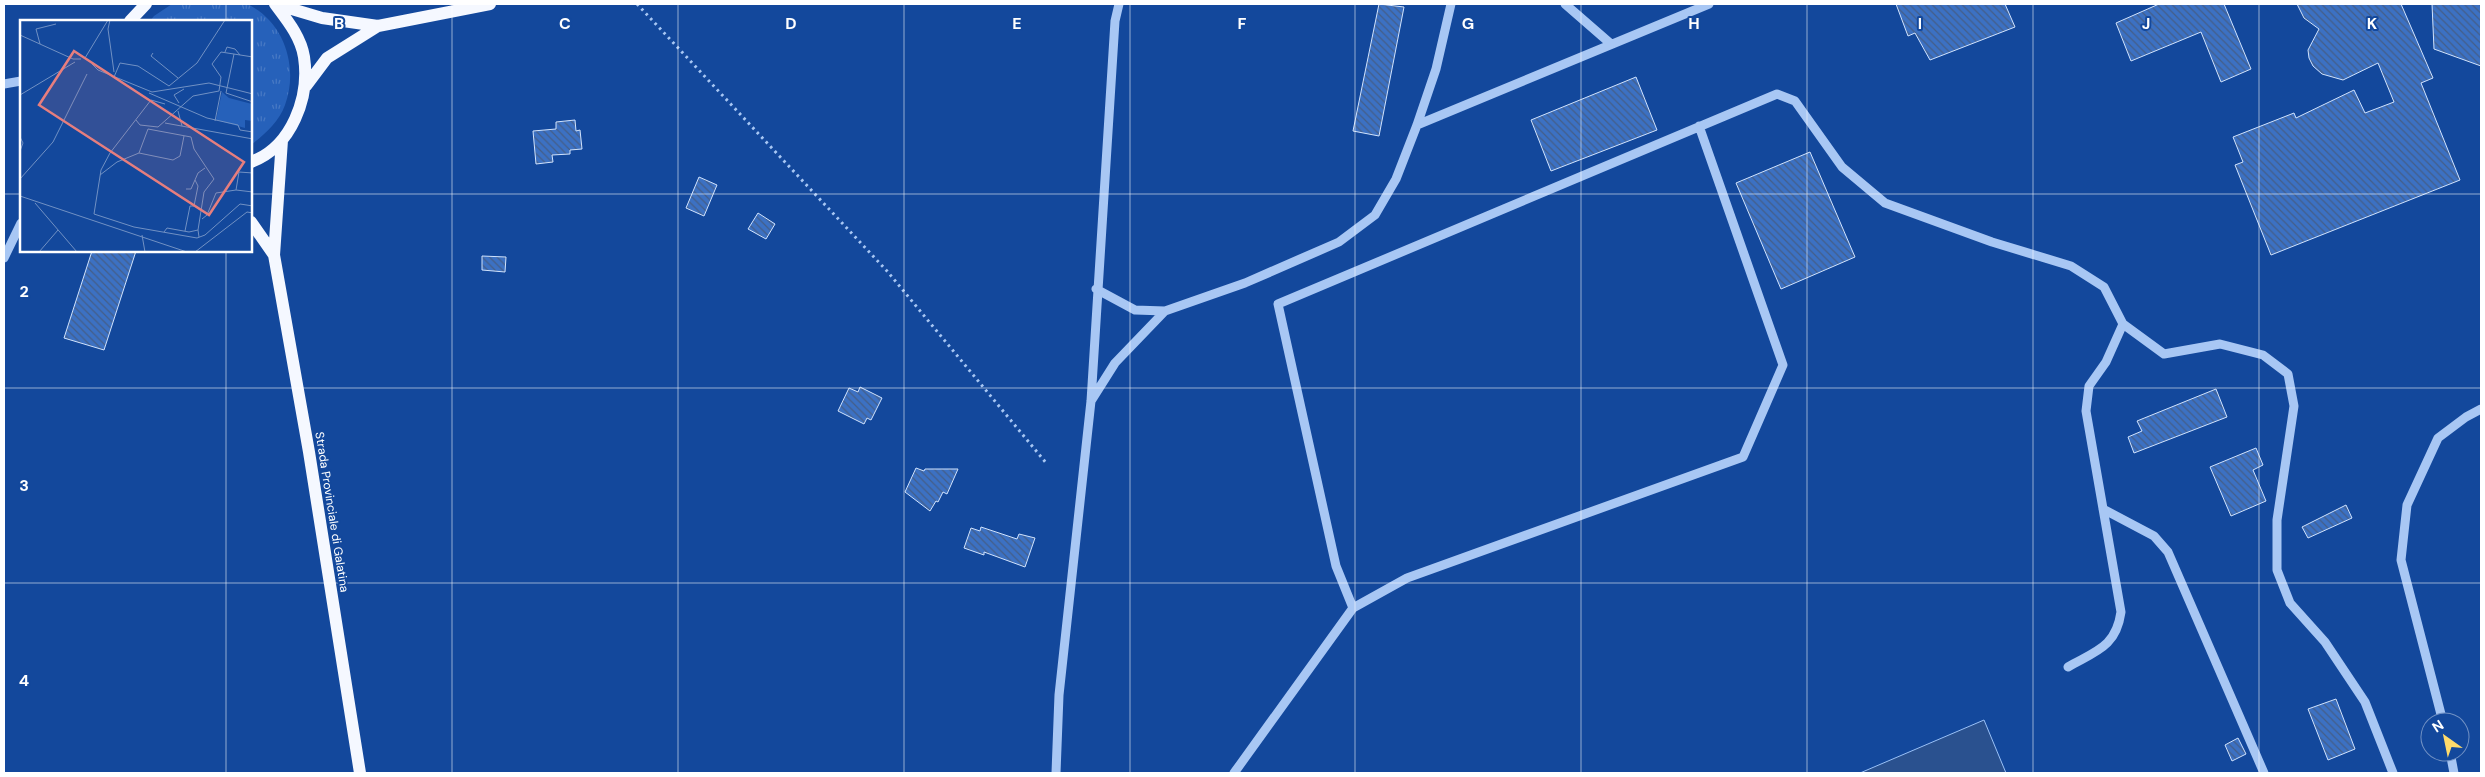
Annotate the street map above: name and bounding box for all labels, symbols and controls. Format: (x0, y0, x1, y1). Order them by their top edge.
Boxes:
text: B (334, 13, 344, 34)
text: C (559, 13, 571, 34)
text: D (785, 13, 797, 34)
text: E (1012, 13, 1022, 34)
text: F (1238, 13, 1247, 34)
text: G (1462, 13, 1474, 34)
text: H (1688, 13, 1700, 34)
text: I (1918, 13, 1922, 34)
text: J (2142, 13, 2150, 34)
text: K (2367, 13, 2378, 34)
inset map (20, 20, 252, 252)
text: 2 (19, 281, 29, 302)
street label: Strada Provinciale di Galatina (311, 431, 353, 593)
text: 3 (19, 475, 29, 496)
text: 4 (19, 670, 29, 691)
north arrow (2420, 712, 2470, 762)
text: N (2429, 716, 2447, 736)

